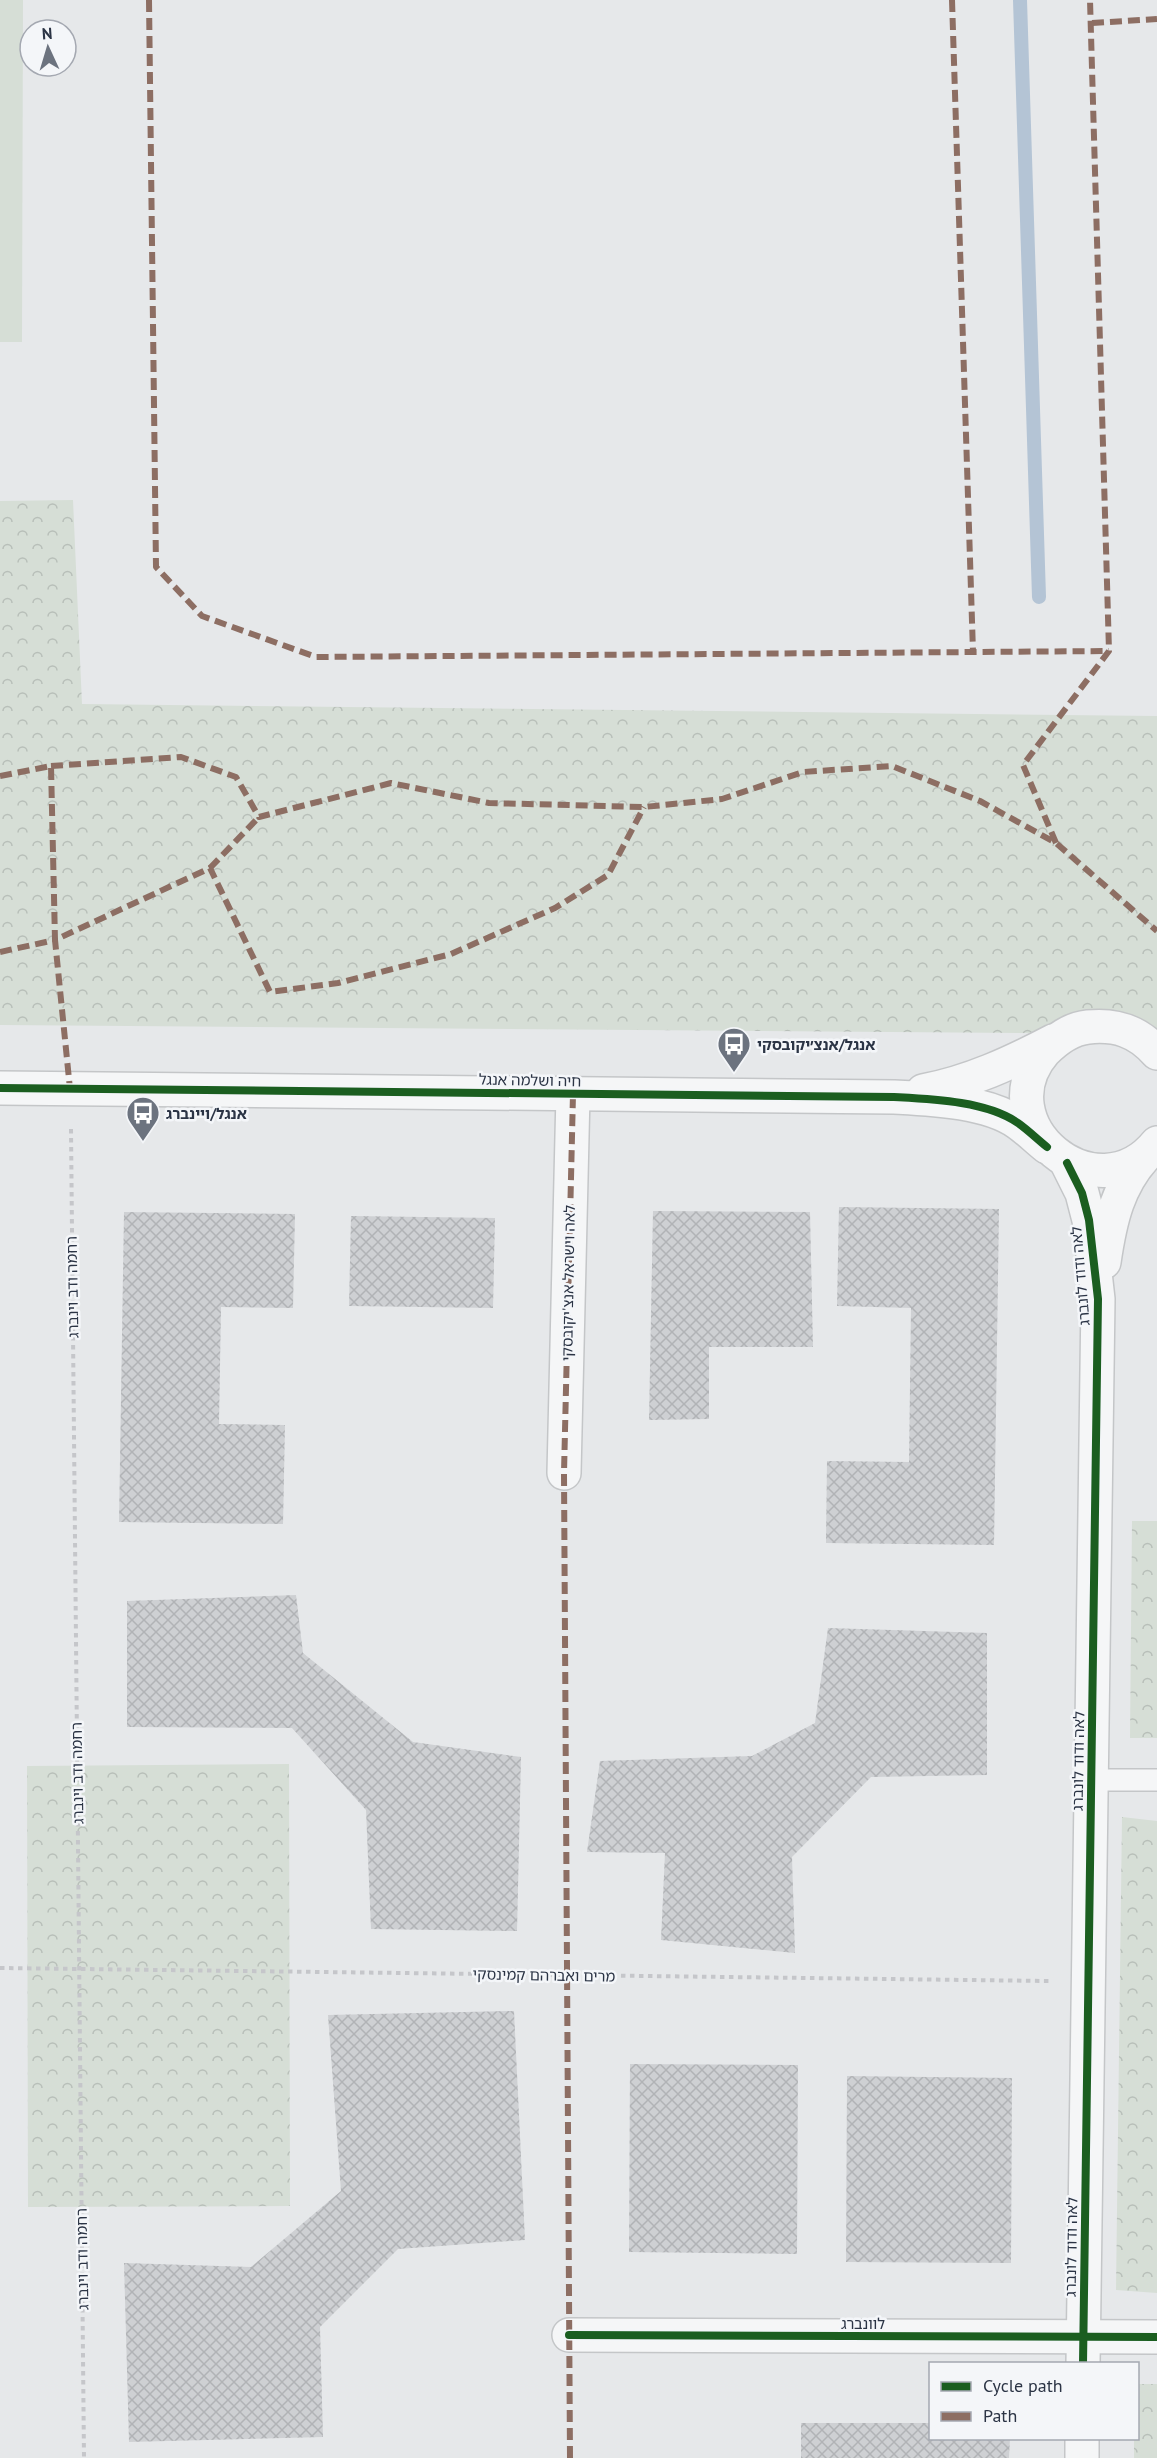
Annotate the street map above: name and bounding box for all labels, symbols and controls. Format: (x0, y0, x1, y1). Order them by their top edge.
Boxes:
north arrow (18, 18, 78, 78)
text: N (41, 23, 53, 43)
bus stop icon: אנגל/אנצ׳יקובסקי (716, 1026, 752, 1073)
place label: אנגל/אנצ׳יקובסקי (757, 1035, 875, 1054)
street label: חיה ושלמה אנגל (479, 1070, 581, 1090)
bus stop icon: אנגל/ויינברג (125, 1095, 161, 1142)
place label: אנגל/ויינברג (166, 1104, 247, 1123)
street label: לאה וישראל אנצ'יקובסקי (557, 1205, 579, 1361)
street label: לאה ודוד לונברג (1066, 1225, 1094, 1326)
street label: רחמה ודב וינברג (62, 1236, 82, 1338)
street label: לאה ודוד לונברג (1068, 1711, 1088, 1811)
street label: רחמה ודב וינברג (67, 1722, 87, 1824)
street label: מרים ואברהם קמינסקי (473, 1964, 616, 1986)
street label: לאה ודוד לונברג (1061, 2197, 1081, 2297)
street label: רחמה ודב וינברג (72, 2208, 92, 2310)
street label: לוונברג (841, 2314, 885, 2333)
legend (929, 2362, 1139, 2440)
text: Cycle path (983, 2374, 1063, 2397)
text: Path (983, 2404, 1017, 2427)

